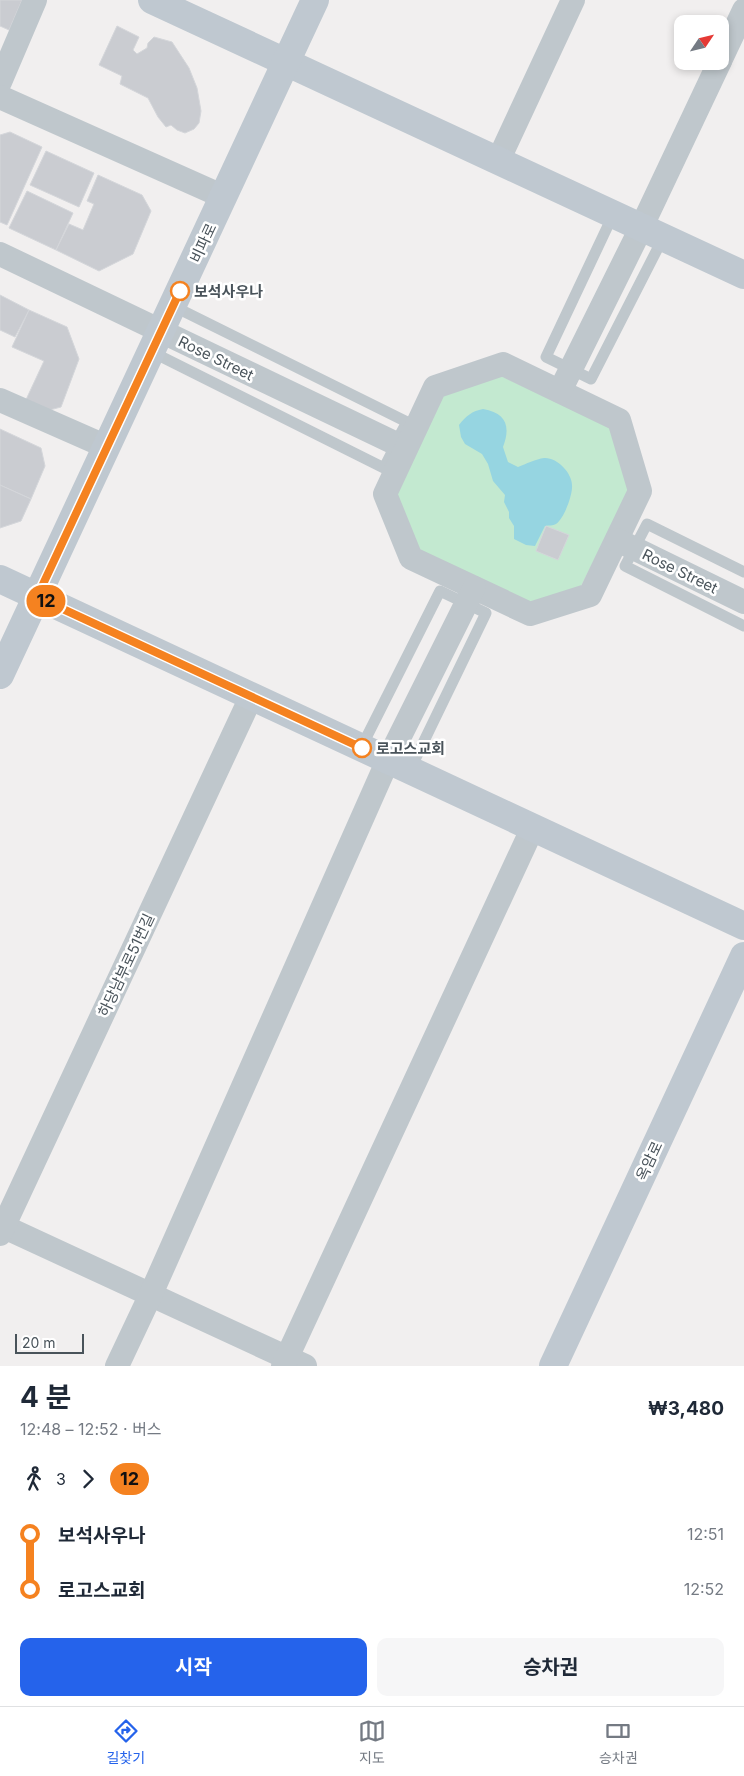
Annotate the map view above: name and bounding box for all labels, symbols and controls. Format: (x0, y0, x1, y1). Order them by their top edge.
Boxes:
north arrow (674, 15, 729, 70)
map controls (674, 15, 729, 70)
street label: 비파로 (186, 220, 220, 266)
marker: 보석사우나 (170, 281, 190, 301)
place label: 보석사우나 (194, 282, 263, 301)
street label: Rose Street (175, 332, 257, 384)
street label: Rose Street (639, 545, 721, 597)
line badge: 12 (23, 585, 68, 617)
text: 12 (36, 590, 56, 611)
marker: 로고스교회 (352, 738, 372, 758)
place label: 로고스교회 (376, 739, 445, 758)
street label: 하당남부로51번길 (94, 910, 158, 1020)
street label: 옥암로 (632, 1138, 666, 1184)
scale bar (15, 1331, 84, 1354)
text: 20 m (22, 1334, 56, 1351)
text: 4 분 (20, 1380, 71, 1414)
text: ₩3,480 (648, 1397, 724, 1420)
text: 12:48 – 12:52 · 버스 (20, 1419, 162, 1439)
icon: walk (20, 1465, 48, 1493)
icon: forward (74, 1465, 102, 1493)
text: 12 (120, 1468, 139, 1489)
text: 3 (56, 1469, 66, 1489)
text: 보석사우나 (58, 1524, 145, 1547)
text: 12:51 (687, 1524, 724, 1544)
text: 로고스교회 (58, 1579, 145, 1602)
text: 12:52 (684, 1579, 724, 1599)
button: 시작 (20, 1638, 367, 1696)
button: 승차권 (377, 1638, 724, 1696)
tab: 길찾기 (106, 1717, 145, 1767)
tab: 지도 (358, 1717, 386, 1767)
tab: 승차권 (599, 1717, 638, 1767)

